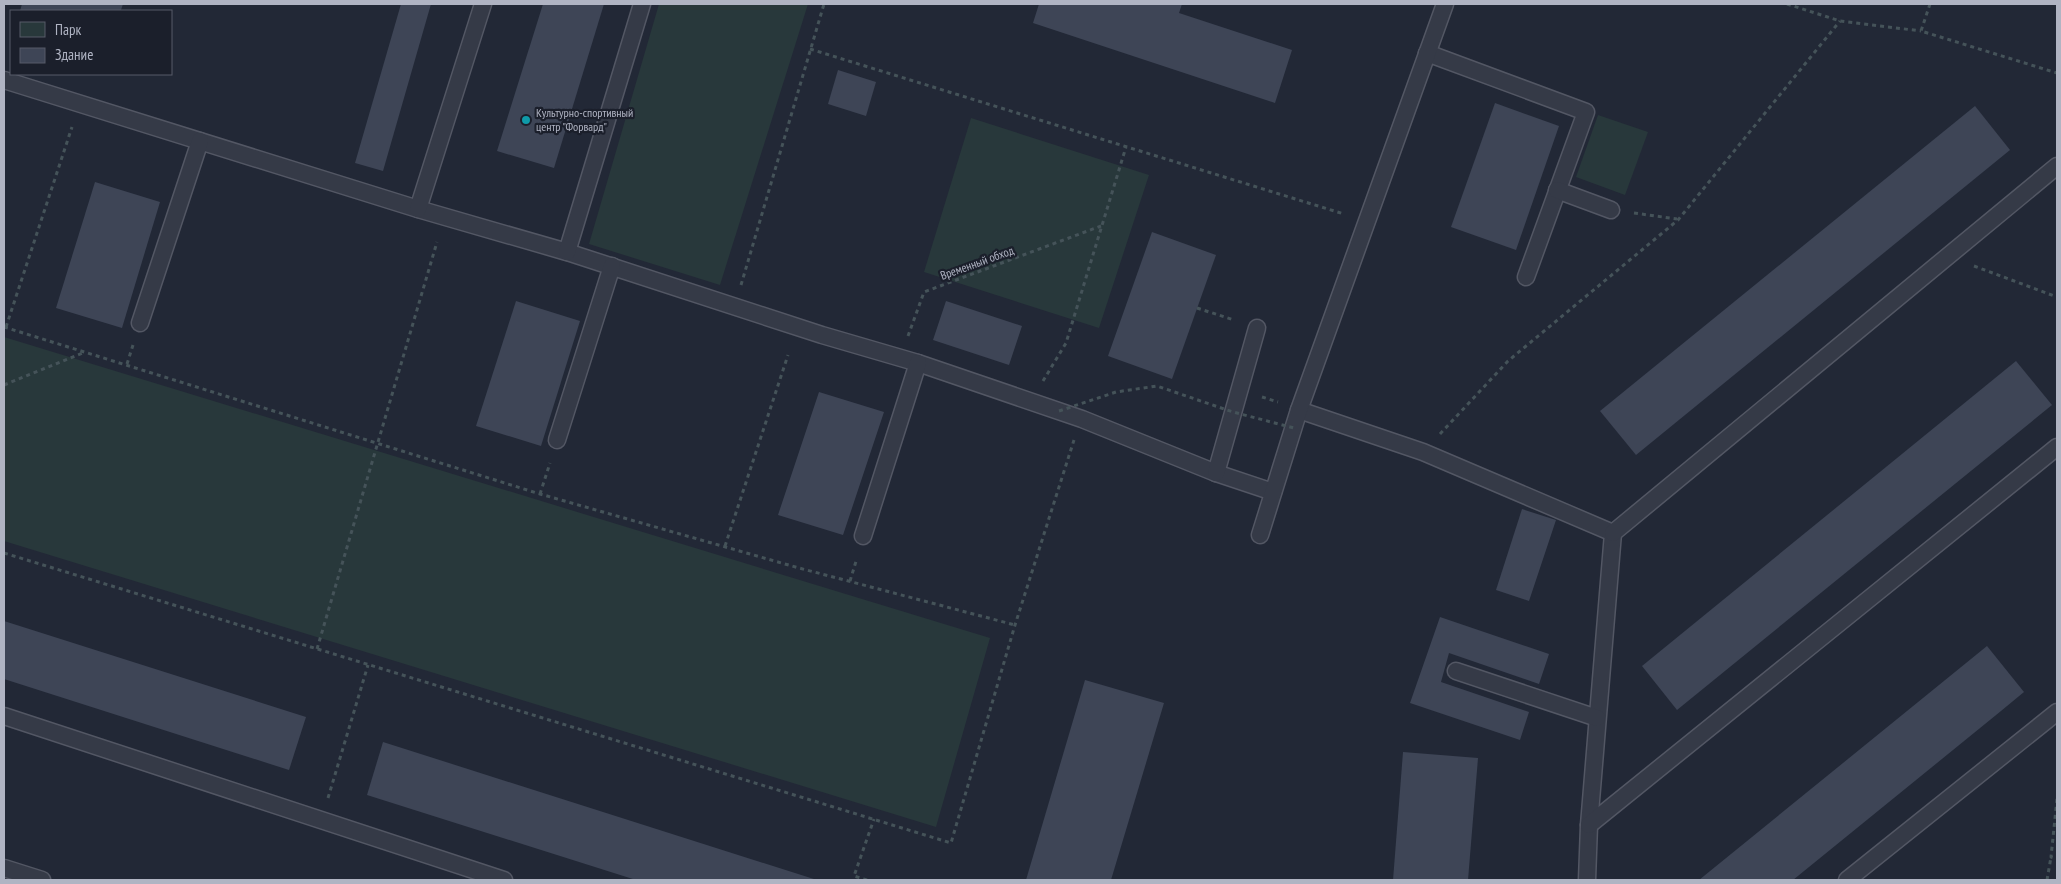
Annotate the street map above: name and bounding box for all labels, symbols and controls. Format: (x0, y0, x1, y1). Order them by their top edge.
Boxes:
legend (10, 10, 172, 75)
text: Парк (55, 20, 81, 39)
text: Здание (55, 45, 93, 64)
place label: Культурно-спортивный центр "Форвард" (536, 105, 633, 134)
marker: Культурно-спортивный центр "Форвард" (520, 114, 532, 126)
street label: Временный обход (938, 242, 1016, 283)

